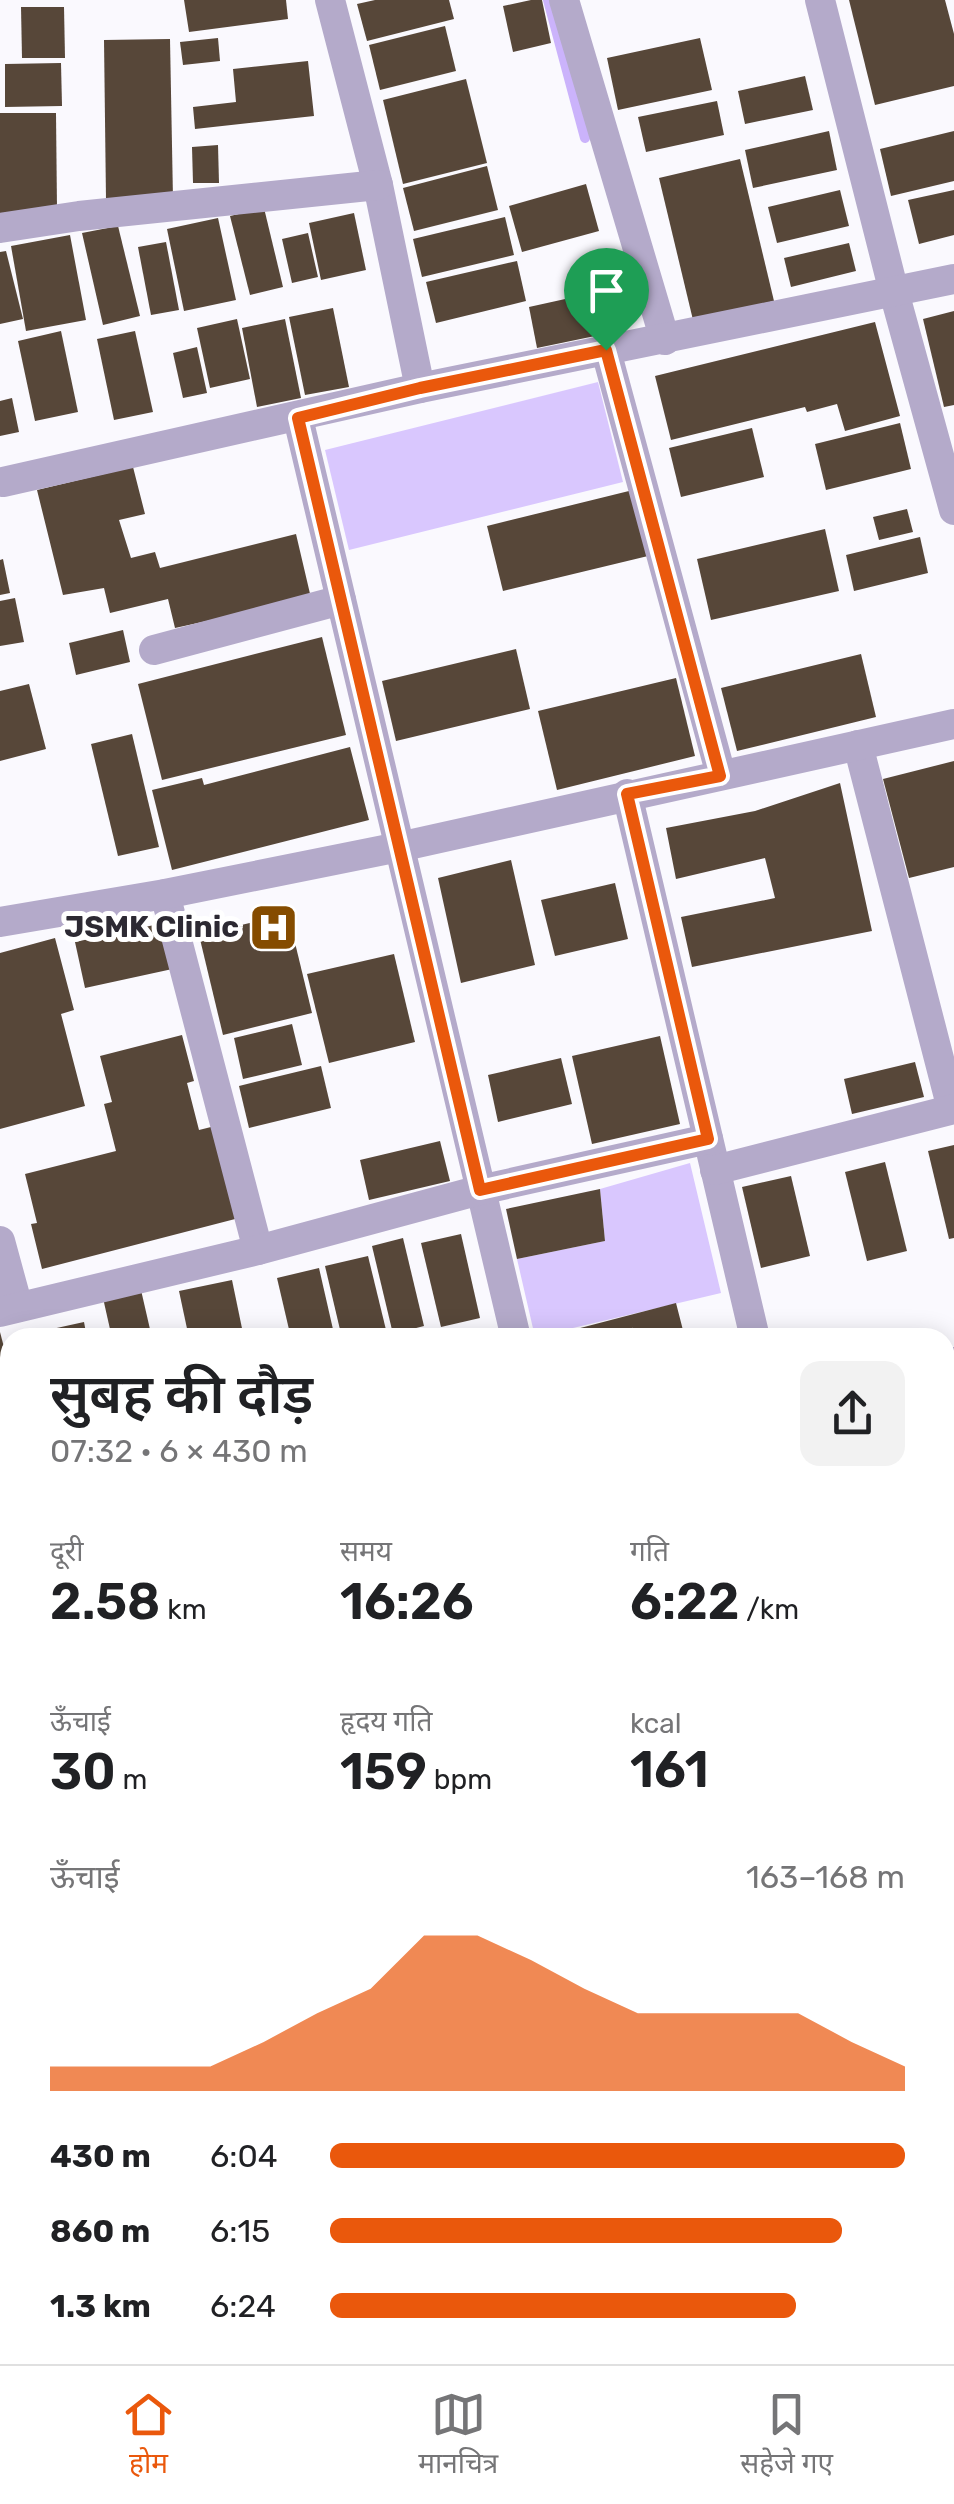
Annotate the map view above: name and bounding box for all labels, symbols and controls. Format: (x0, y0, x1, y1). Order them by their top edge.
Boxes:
pin (564, 248, 649, 351)
icon: arrive (579, 263, 634, 318)
hospital icon: JSMK Clinic (248, 901, 300, 953)
place label: JSMK Clinic (64, 909, 239, 945)
button: share (800, 1361, 905, 1466)
text: सुबह की दौड़ (50, 1362, 313, 1427)
text: 07:32 · 6 × 430 m (50, 1432, 308, 1470)
text: दूरी (50, 1535, 84, 1568)
text: समय (340, 1535, 392, 1568)
text: गति (630, 1535, 669, 1568)
text: 2.58 (50, 1572, 160, 1632)
text: 16:26 (340, 1572, 474, 1632)
text: 6:22 (630, 1572, 739, 1632)
text: km (160, 1593, 207, 1626)
text: /km (739, 1593, 799, 1626)
text: ऊँचाई (50, 1705, 111, 1738)
text: हृदय गति (340, 1705, 432, 1738)
text: kcal (630, 1707, 681, 1740)
text: 161 (630, 1740, 709, 1800)
text: 30 (50, 1742, 116, 1802)
text: 159 (340, 1742, 427, 1802)
text: m (116, 1763, 147, 1796)
text: bpm (427, 1763, 492, 1796)
text: ऊँचाई (50, 1858, 119, 1896)
text: 163–168 m (746, 1858, 905, 1896)
text: 430 m (50, 2137, 151, 2175)
text: 6:04 (210, 2137, 278, 2175)
text: 860 m (50, 2212, 150, 2250)
text: 6:15 (210, 2212, 270, 2250)
text: 1.3 km (50, 2287, 151, 2325)
text: 6:24 (210, 2287, 276, 2325)
tab: होम (121, 2387, 176, 2484)
tab: मानचित्र (418, 2387, 498, 2484)
tab: सहेजे गए (740, 2387, 833, 2484)

